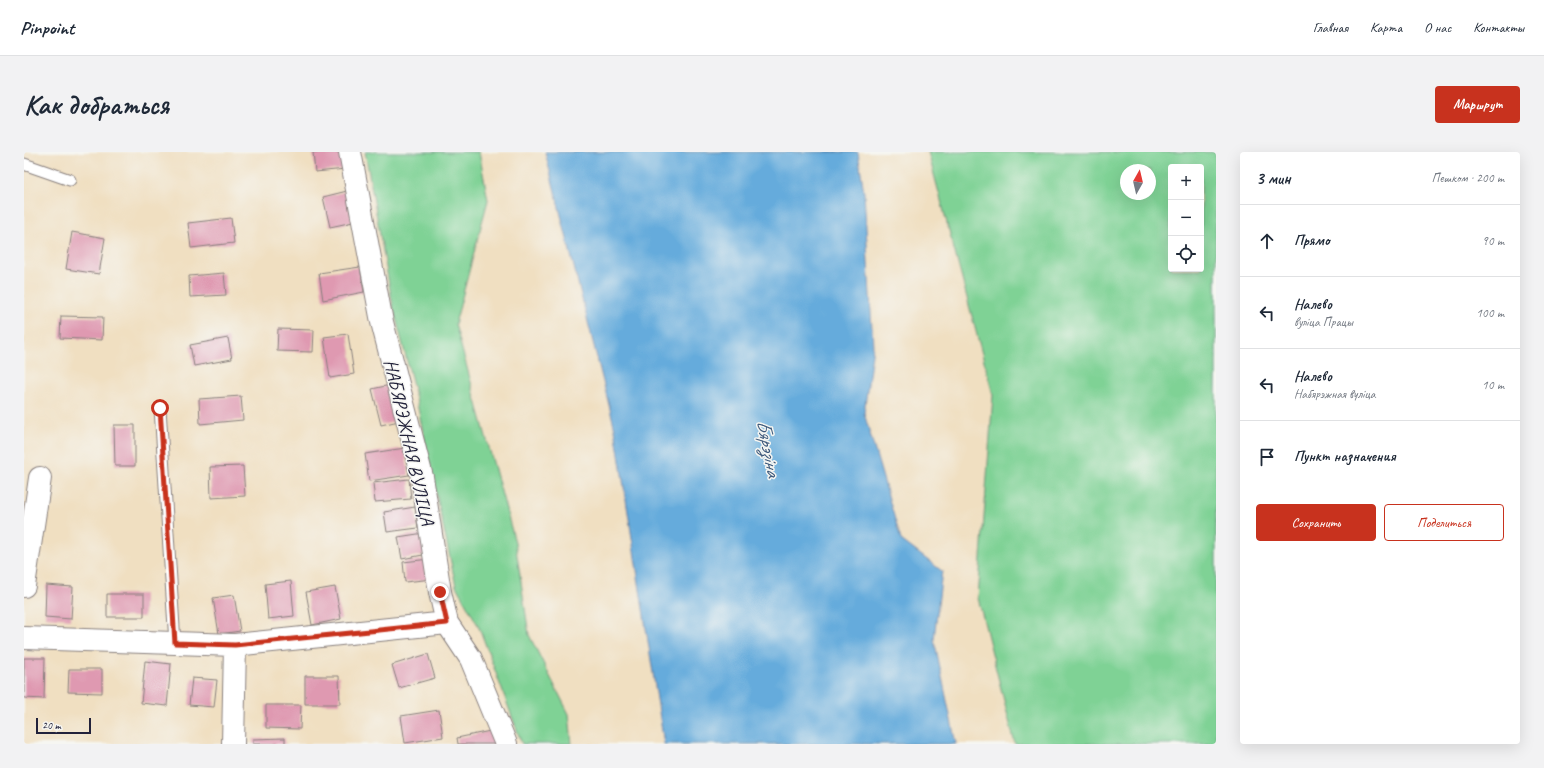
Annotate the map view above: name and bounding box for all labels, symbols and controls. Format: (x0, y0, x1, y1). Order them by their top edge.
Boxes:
text: Pinpoint (20, 16, 74, 40)
text: Главная (1313, 19, 1348, 36)
text: Карта (1370, 19, 1402, 36)
text: О нас (1424, 19, 1451, 36)
text: Контакты (1473, 19, 1524, 36)
button: Маршрут (1435, 86, 1520, 123)
text: Как добраться (24, 87, 169, 122)
north arrow (1120, 164, 1156, 200)
map controls (1168, 164, 1204, 272)
button: + (1168, 164, 1204, 200)
text: 3 мин (1256, 168, 1291, 189)
text: Пешком · 200 m (1431, 170, 1504, 186)
button: − (1168, 200, 1204, 236)
icon: ahead (1256, 230, 1278, 252)
text: Прямо (1294, 231, 1330, 250)
text: 90 m (1482, 233, 1504, 249)
button: locate (1168, 236, 1204, 272)
text: Налево (1294, 295, 1332, 314)
icon: left (1256, 302, 1278, 324)
text: 100 m (1476, 305, 1504, 321)
text: вуліца Працы (1294, 314, 1353, 330)
street label: НАБЯРЭЖНАЯ ВУЛІЦА (378, 357, 440, 529)
text: Налево (1294, 367, 1332, 386)
icon: left (1256, 374, 1278, 396)
text: 10 m (1482, 377, 1504, 393)
text: Набярэжная вуліца (1294, 386, 1376, 402)
route start (151, 399, 169, 417)
water label: Бярэзіна (751, 418, 787, 481)
icon: arrive (1256, 446, 1278, 468)
text: Пункт назначения (1294, 447, 1396, 466)
button: Сохранить (1256, 504, 1376, 541)
button: Поделиться (1384, 504, 1504, 541)
route end (431, 583, 449, 601)
scale bar (36, 716, 91, 735)
text: 20 m (42, 718, 61, 732)

